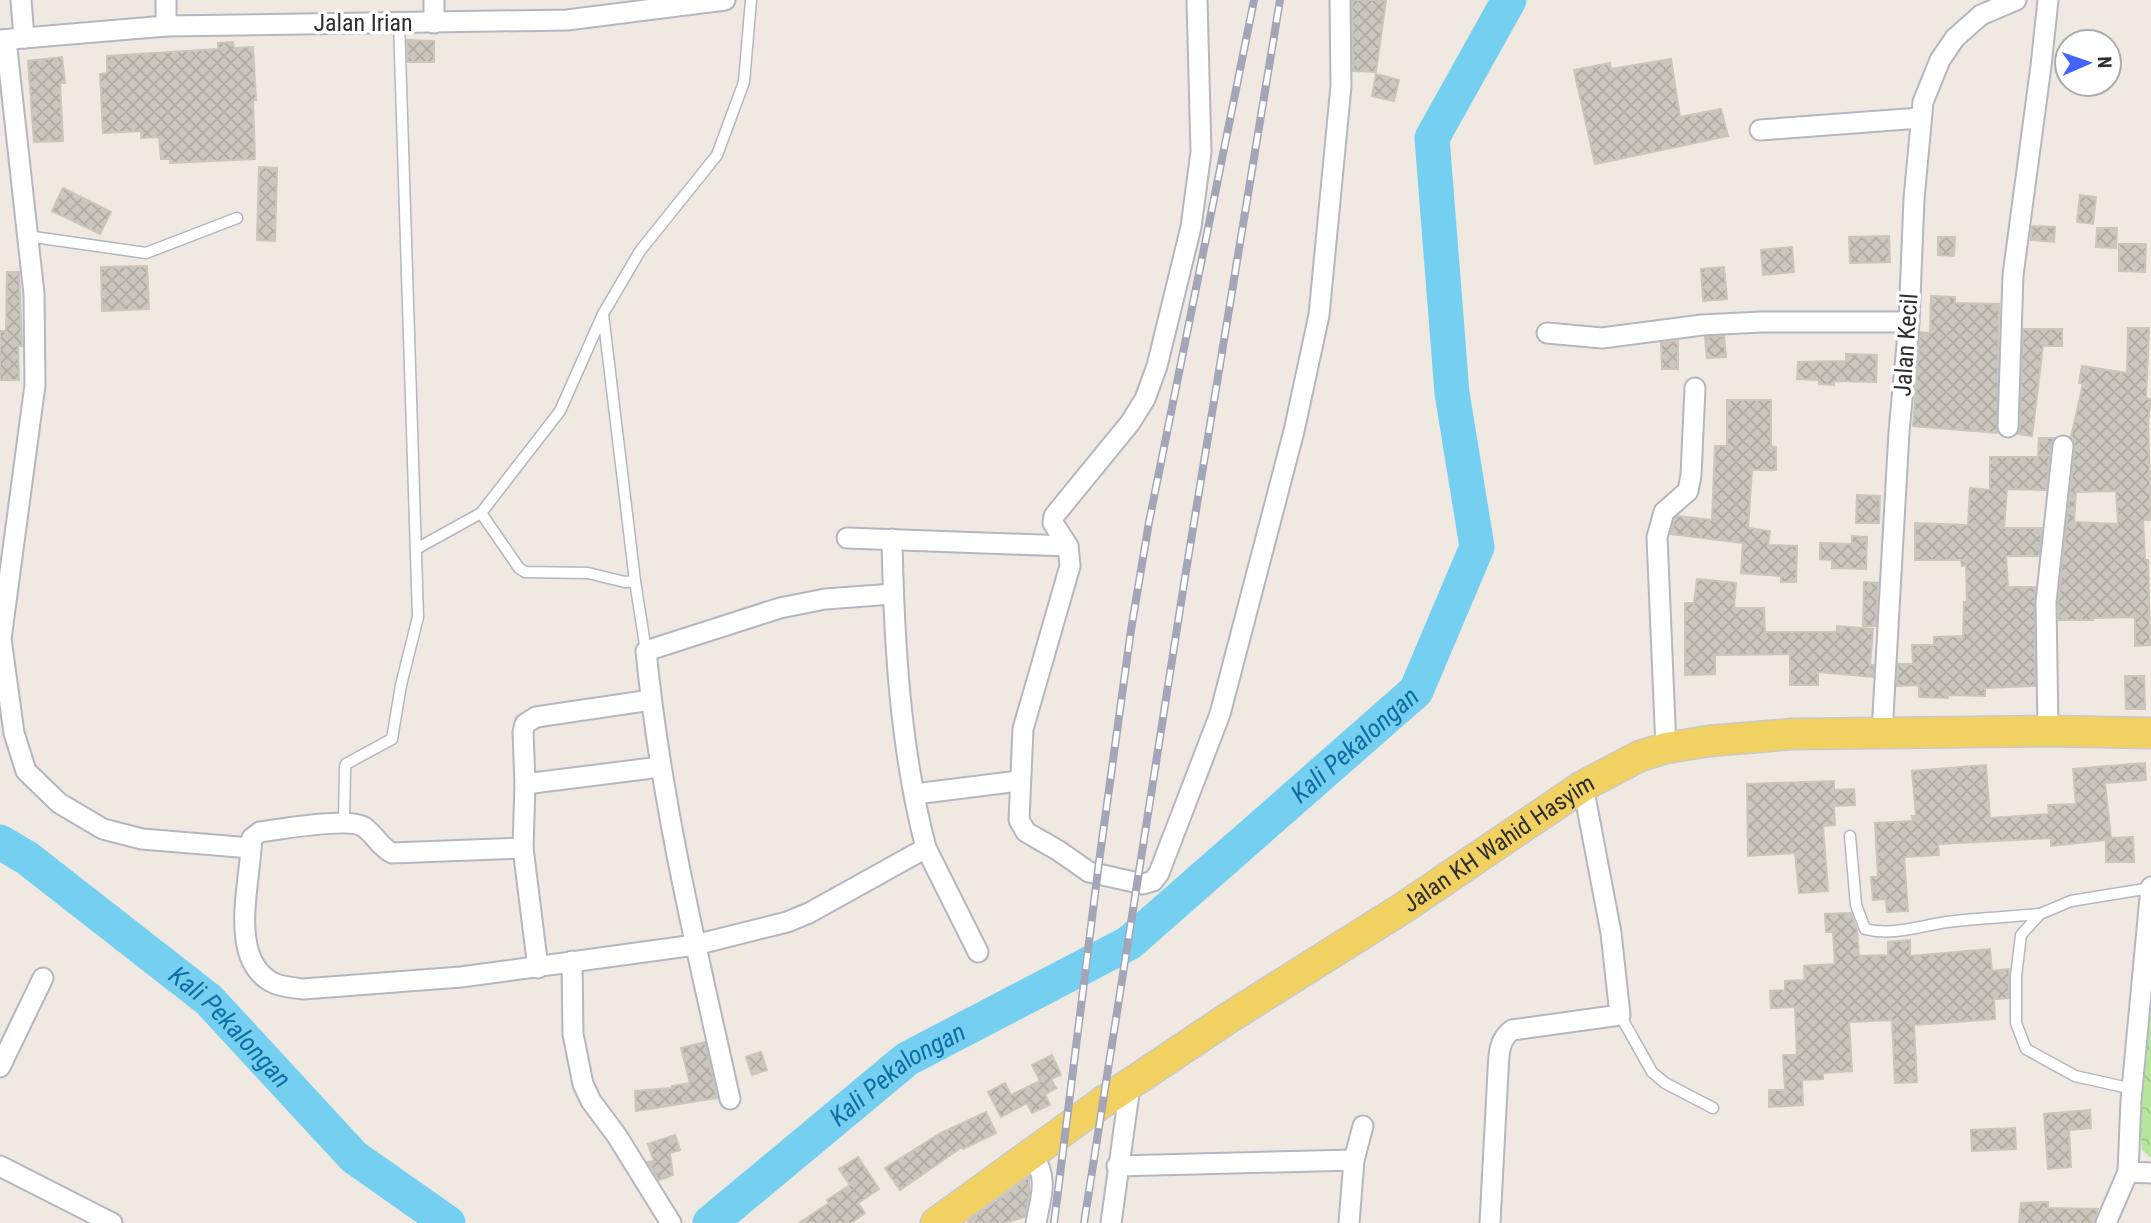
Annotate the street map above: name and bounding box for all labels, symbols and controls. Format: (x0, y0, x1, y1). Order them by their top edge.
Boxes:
street label: Jalan Irian (313, 9, 413, 37)
north arrow (2053, 28, 2123, 98)
text: N (2093, 56, 2116, 69)
street label: Jalan Kecil (1888, 292, 1924, 398)
water label: Kali Pekalongan (1285, 681, 1425, 809)
street label: Jalan KH Wahid Hasyim (1397, 769, 1599, 918)
water label: Kali Pekalongan (163, 960, 297, 1094)
water label: Kali Pekalongan (823, 1016, 970, 1132)

